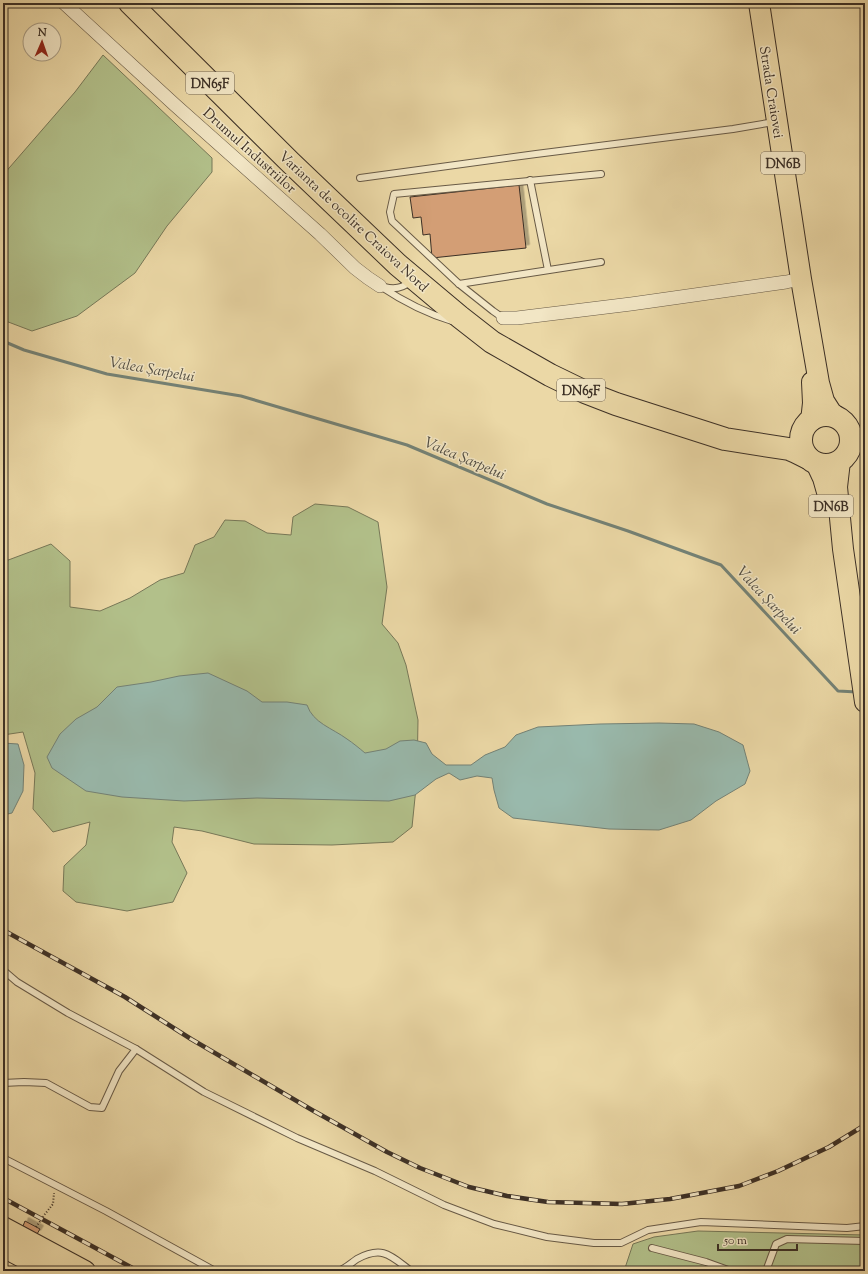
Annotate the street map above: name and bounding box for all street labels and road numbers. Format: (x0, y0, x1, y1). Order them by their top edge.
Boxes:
street label: Strada Craiovei (753, 45, 787, 140)
road number: DN65F (186, 72, 234, 94)
street label: Drumul Industriilor (198, 104, 300, 199)
street label: Varianta de ocolire Craiova Nord (273, 147, 432, 298)
road number: DN6B (761, 152, 805, 174)
road number: DN65F (557, 379, 605, 401)
road number: DN6B (809, 495, 853, 517)

